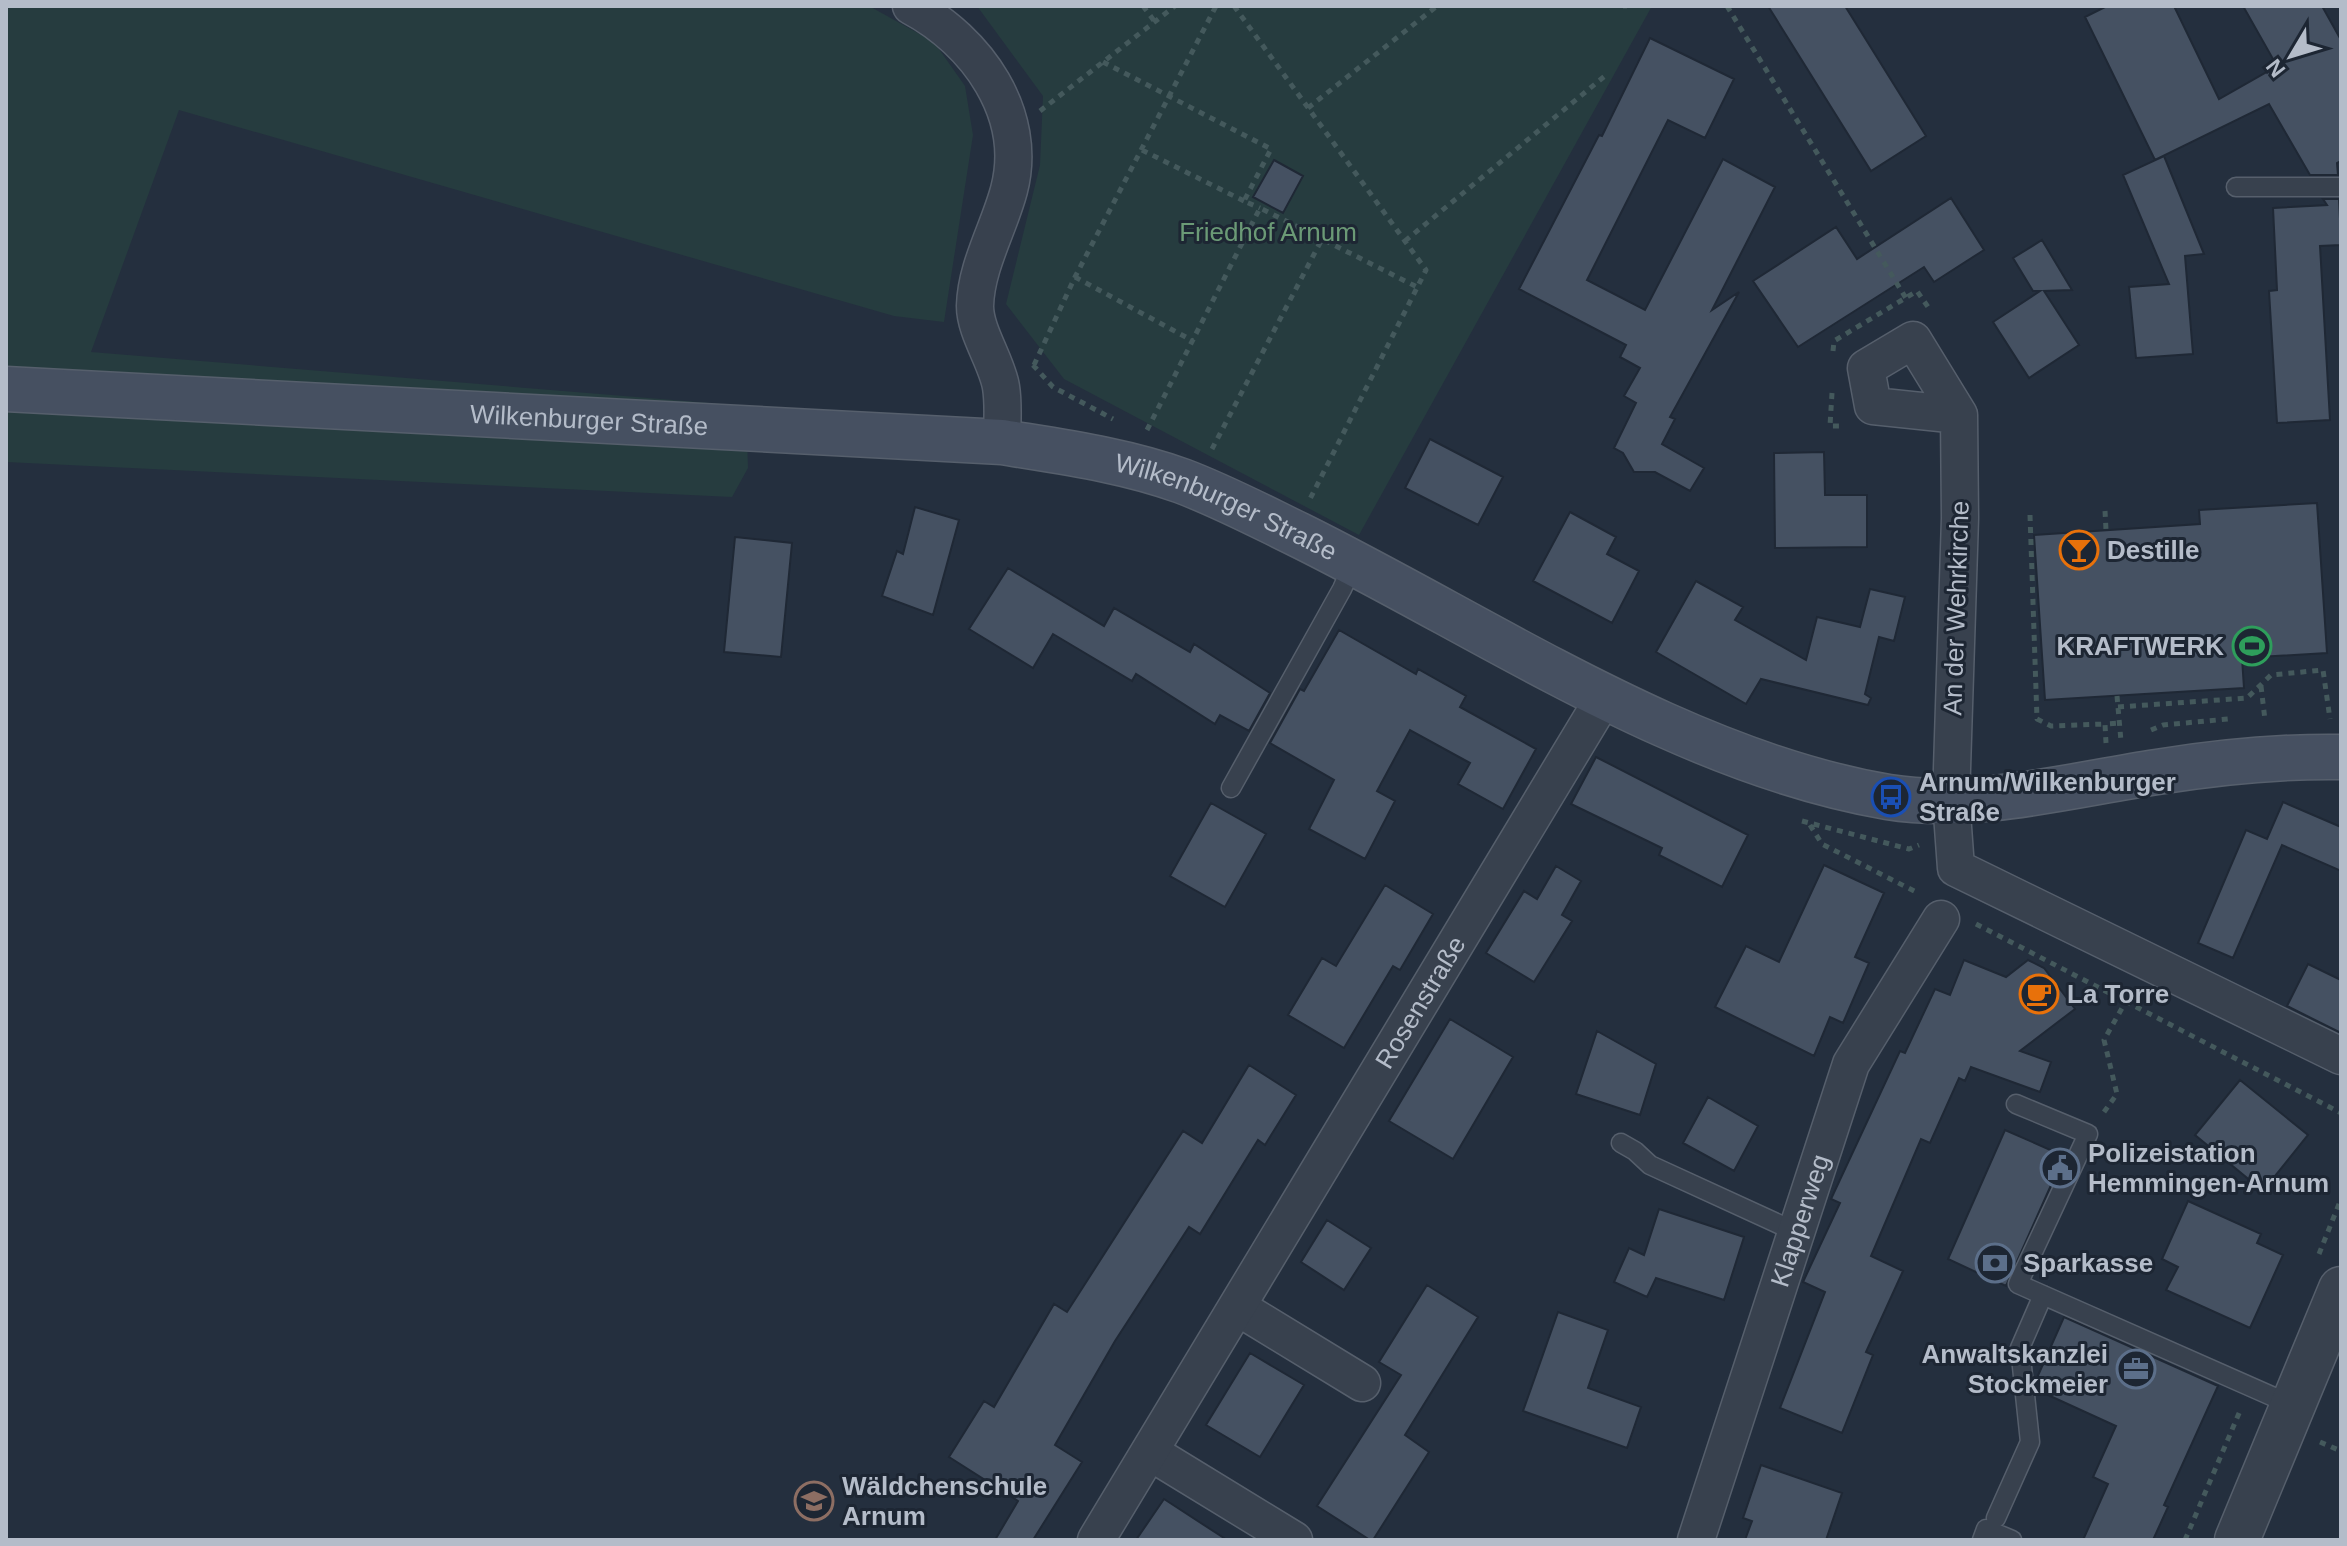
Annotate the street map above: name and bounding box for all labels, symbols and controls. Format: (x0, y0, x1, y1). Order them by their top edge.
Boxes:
north arrow (2251, 16, 2331, 96)
text: N (2261, 54, 2290, 82)
park label: Friedhof Arnum (1179, 217, 1357, 247)
street label: Wilkenburger Straße (469, 399, 709, 441)
street label: Wilkenburger Straße (1112, 447, 1342, 567)
street label: An der Wehrkirche (1937, 500, 1975, 716)
bar icon: Destille (2058, 529, 2100, 571)
place label: Destille (2107, 535, 2200, 565)
sports icon: KRAFTWERK (2231, 625, 2273, 667)
place label: KRAFTWERK (2056, 631, 2224, 661)
place label: Arnum/Wilkenburger Straße (1919, 767, 2176, 827)
bus stop icon: Arnum/Wilkenburger Straße (1870, 776, 1912, 818)
street label: Rosenstraße (1369, 931, 1472, 1074)
cafe icon: La Torre (2018, 973, 2060, 1015)
place label: La Torre (2067, 979, 2169, 1009)
place label: Polizeistation Hemmingen-Arnum (2088, 1138, 2329, 1198)
public building icon: Polizeistation Hemmingen-Arnum (2039, 1147, 2081, 1189)
street label: Klapperweg (1765, 1151, 1836, 1290)
bank icon: Sparkasse (1974, 1242, 2016, 1284)
place label: Sparkasse (2023, 1248, 2153, 1278)
place label: Anwaltskanzlei Stockmeier (1922, 1339, 2108, 1399)
office icon: Anwaltskanzlei Stockmeier (2115, 1348, 2157, 1390)
place label: Wäldchenschule Arnum (842, 1471, 1047, 1531)
school or university icon: Wäldchenschule Arnum (793, 1480, 835, 1522)

